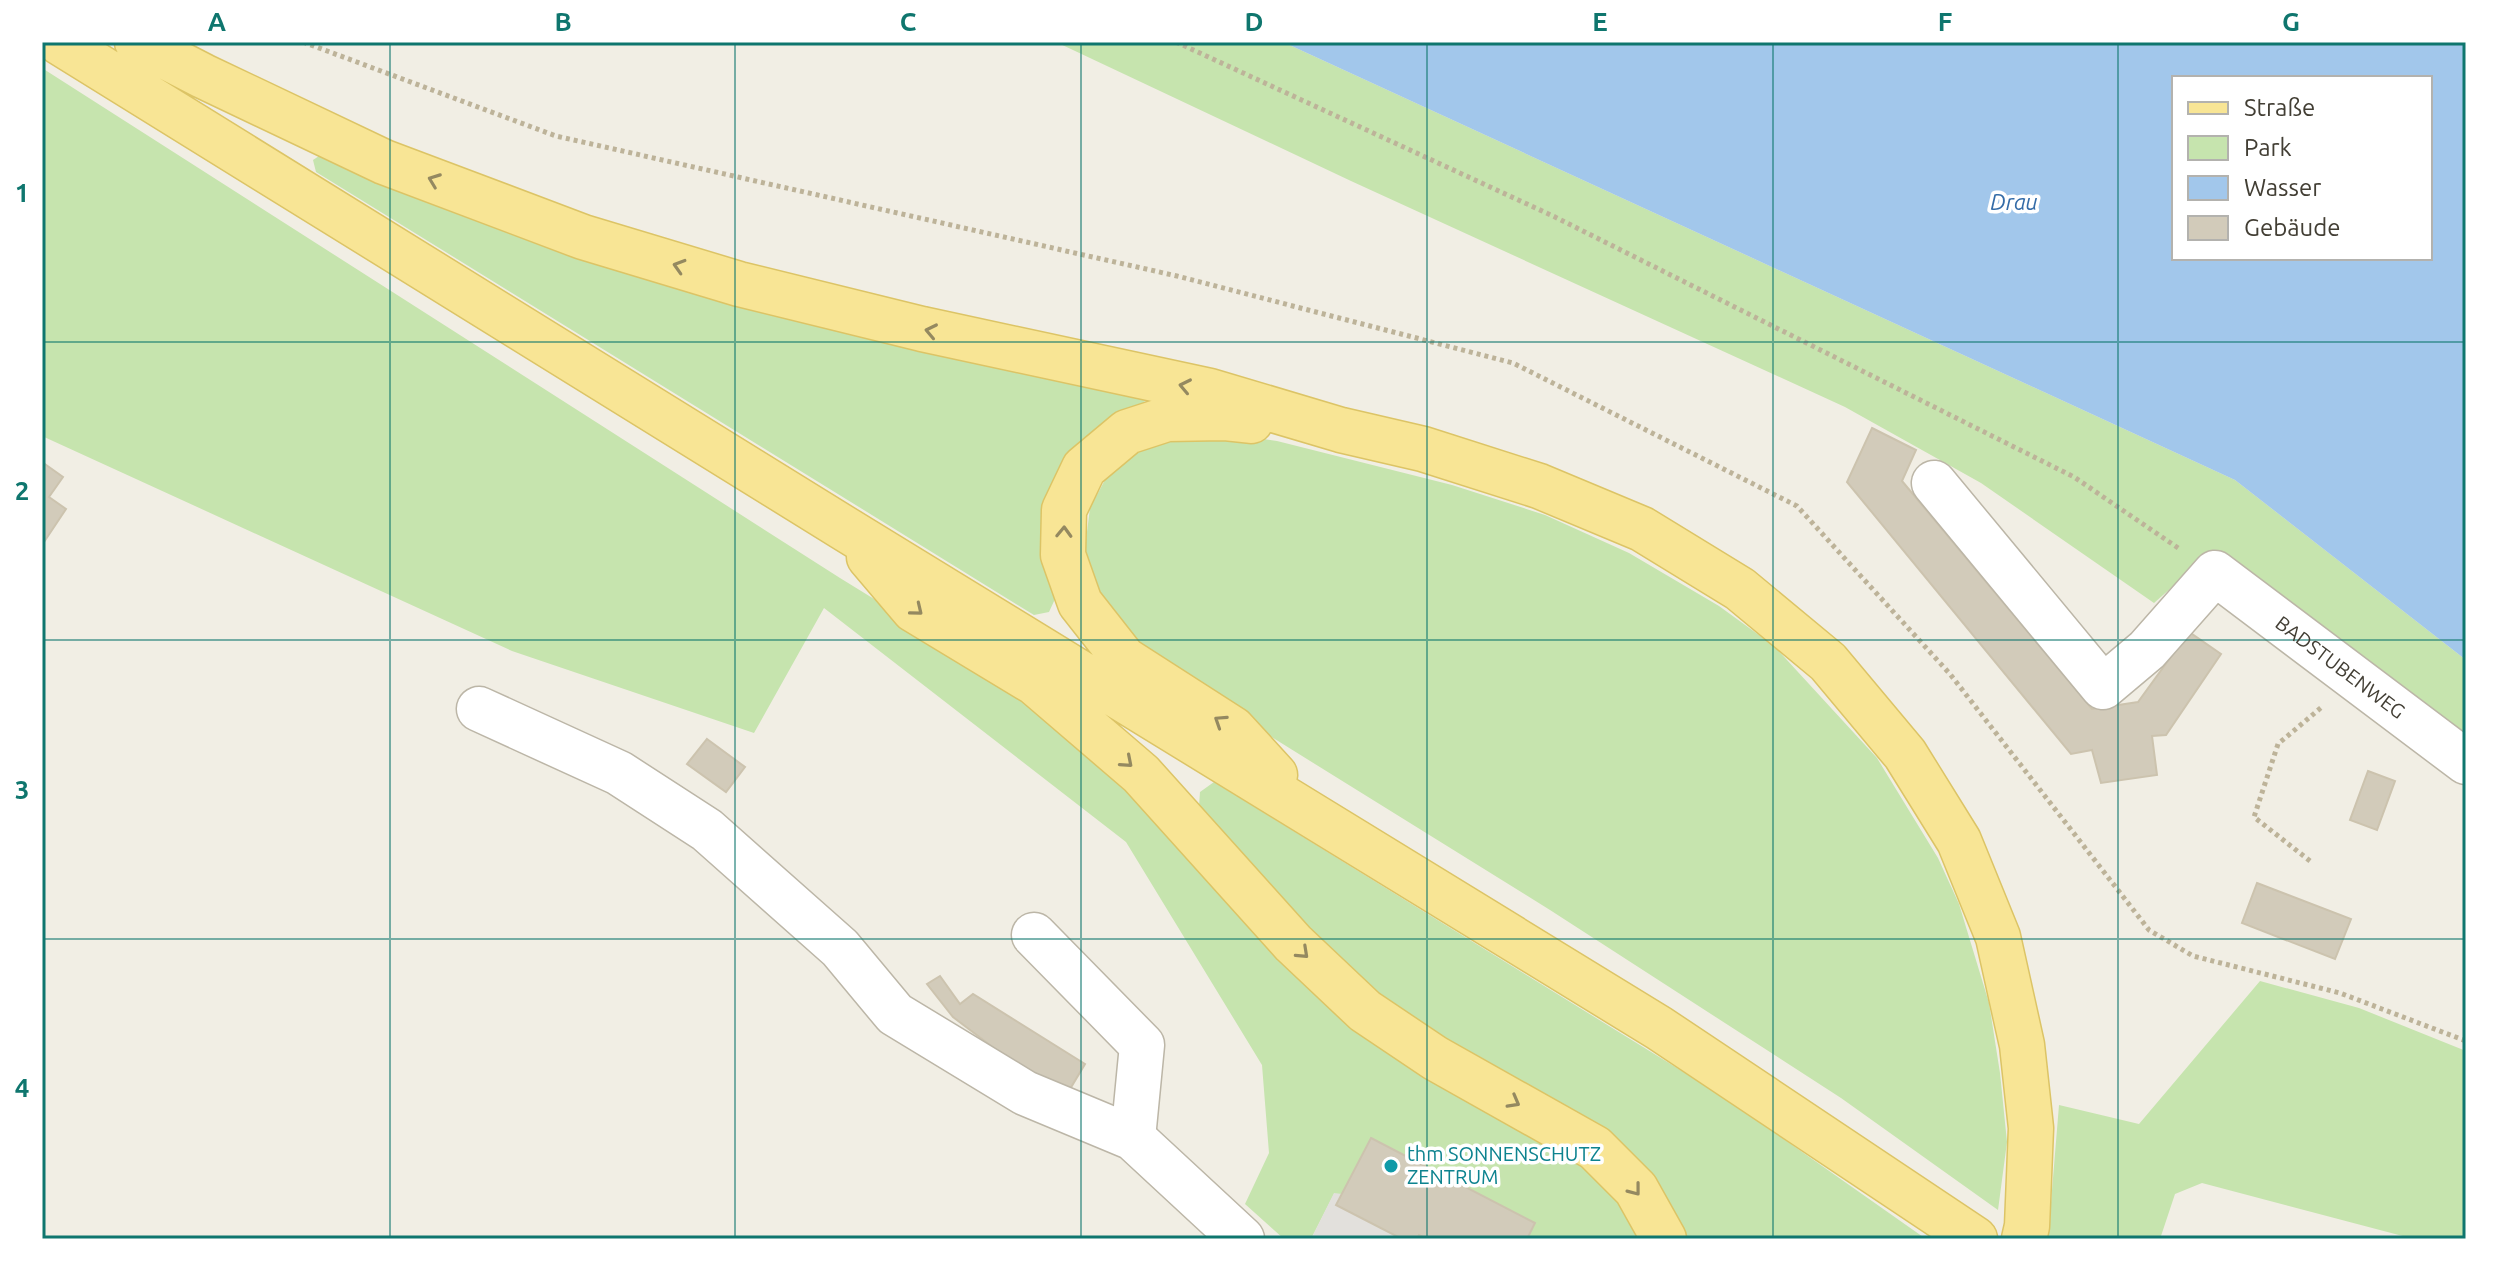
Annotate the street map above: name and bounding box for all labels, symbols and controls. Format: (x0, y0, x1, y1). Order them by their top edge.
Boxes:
text: A (208, 7, 227, 36)
text: B (554, 7, 572, 36)
text: C (900, 7, 917, 36)
text: D (1245, 7, 1263, 36)
text: E (1592, 7, 1608, 36)
text: F (1938, 7, 1952, 36)
text: G (2282, 7, 2300, 36)
legend (2172, 76, 2432, 260)
text: Straße (2244, 94, 2315, 121)
text: Park (2244, 134, 2292, 161)
one-way arrow (428, 173, 442, 190)
text: Wasser (2244, 174, 2321, 201)
text: 1 (15, 178, 29, 207)
water label: Drau (1990, 189, 2038, 214)
text: Gebäude (2244, 214, 2341, 241)
one-way arrow (673, 259, 687, 275)
one-way arrow (924, 323, 938, 340)
one-way arrow (1179, 378, 1192, 395)
text: 2 (15, 476, 29, 505)
one-way arrow (1055, 525, 1072, 538)
one-way arrow (908, 600, 923, 614)
street label: BADSTUBENWEG (2271, 611, 2410, 723)
one-way arrow (1215, 716, 1229, 731)
one-way arrow (1117, 752, 1132, 767)
text: 3 (15, 775, 29, 804)
one-way arrow (1294, 943, 1308, 958)
text: 4 (15, 1073, 29, 1102)
one-way arrow (1506, 1093, 1520, 1108)
place label: thm SONNENSCHUTZ ZENTRUM (1407, 1142, 1601, 1188)
marker: thm SONNENSCHUTZ ZENTRUM (1382, 1157, 1400, 1175)
one-way arrow (1625, 1181, 1639, 1196)

